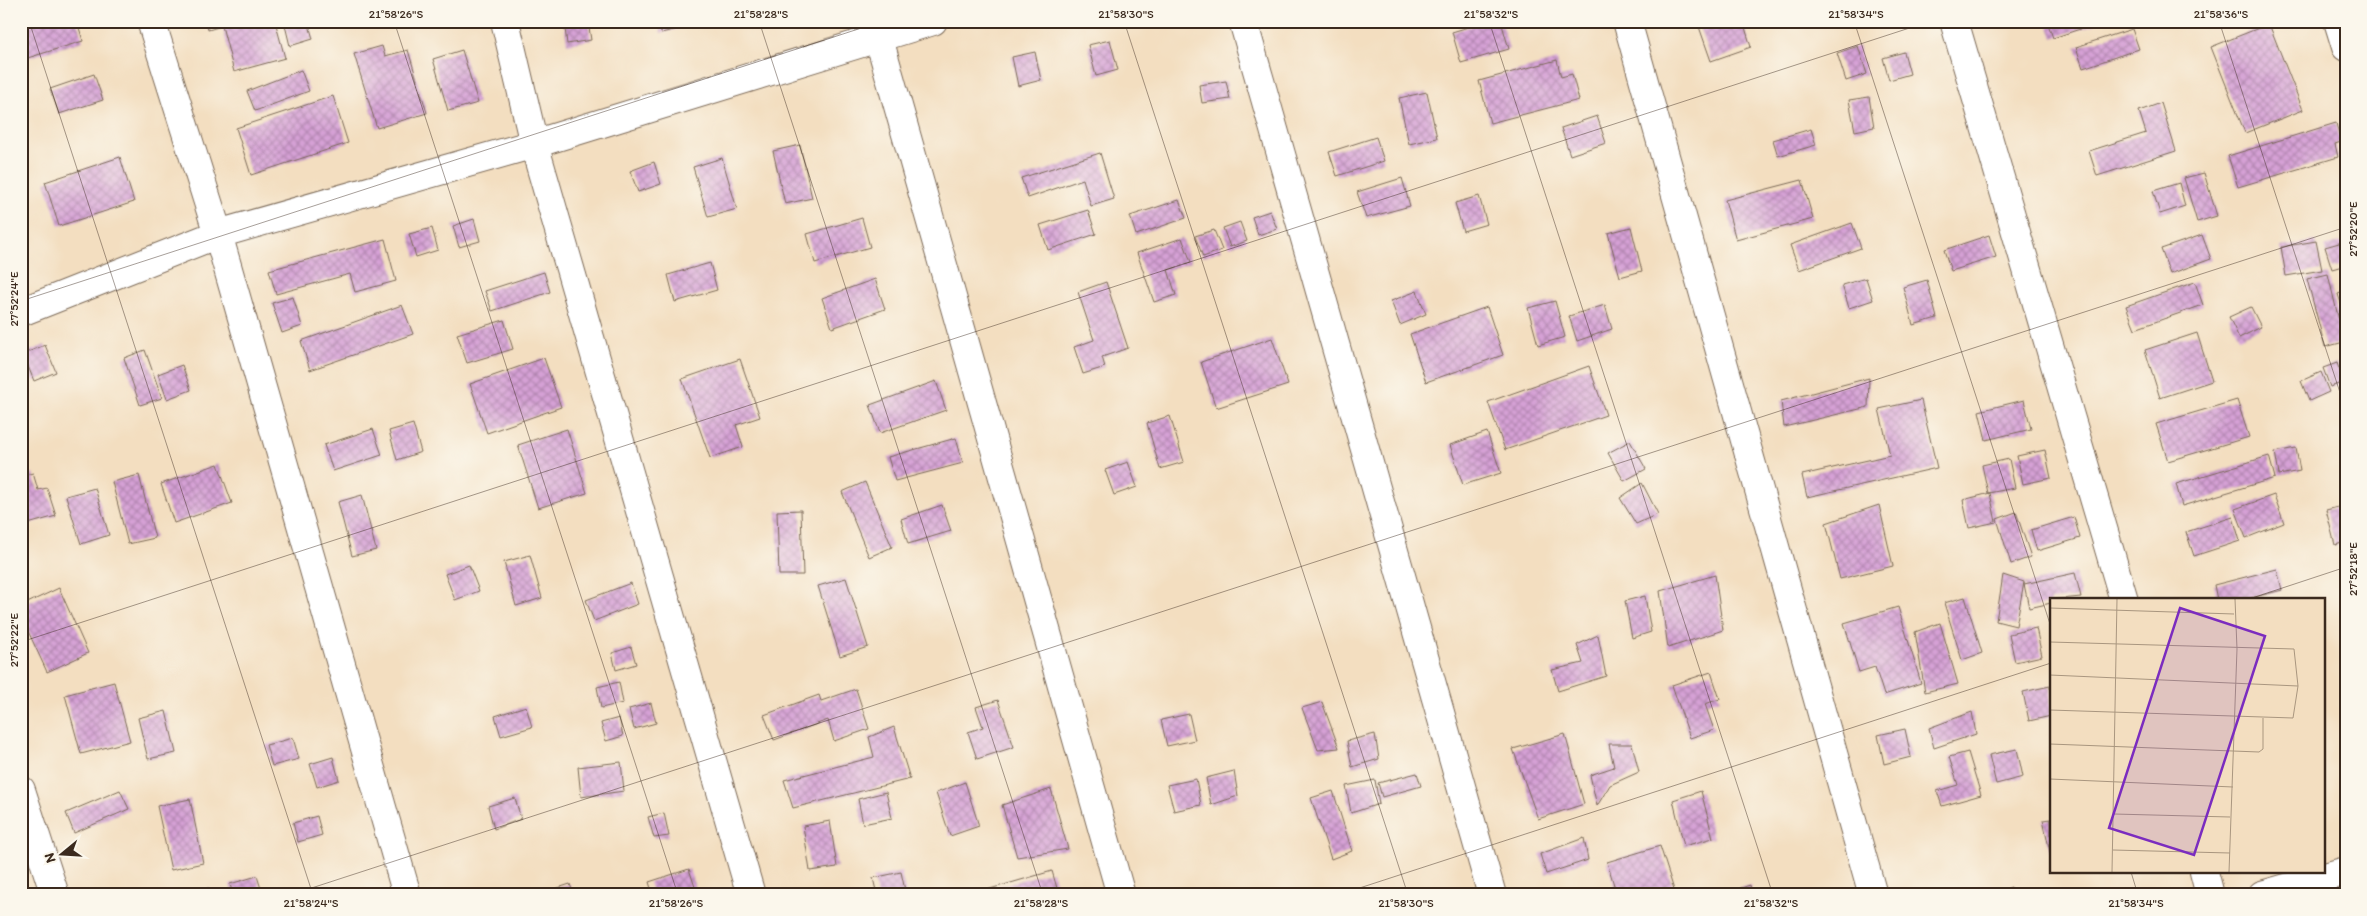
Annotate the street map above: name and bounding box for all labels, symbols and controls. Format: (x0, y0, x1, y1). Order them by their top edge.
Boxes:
text: 21°58'26"S (369, 7, 423, 21)
text: 21°58'28"S (734, 7, 789, 21)
text: 21°58'30"S (1098, 7, 1154, 21)
text: 21°58'32"S (1464, 7, 1519, 21)
text: 21°58'34"S (1828, 7, 1884, 21)
text: 21°58'36"S (2194, 7, 2249, 21)
text: 27°52'20"E (2346, 201, 2360, 257)
text: 27°52'24"E (7, 271, 21, 327)
text: 27°52'18"E (2346, 542, 2360, 596)
inset map (2050, 598, 2324, 874)
text: 27°52'22"E (7, 612, 21, 667)
north arrow (38, 828, 88, 878)
text: N (41, 851, 60, 865)
text: 21°58'24"S (283, 896, 339, 910)
text: 21°58'26"S (649, 896, 703, 910)
text: 21°58'28"S (1014, 896, 1069, 910)
text: 21°58'30"S (1378, 896, 1434, 910)
text: 21°58'32"S (1744, 896, 1799, 910)
text: 21°58'34"S (2108, 896, 2164, 910)

